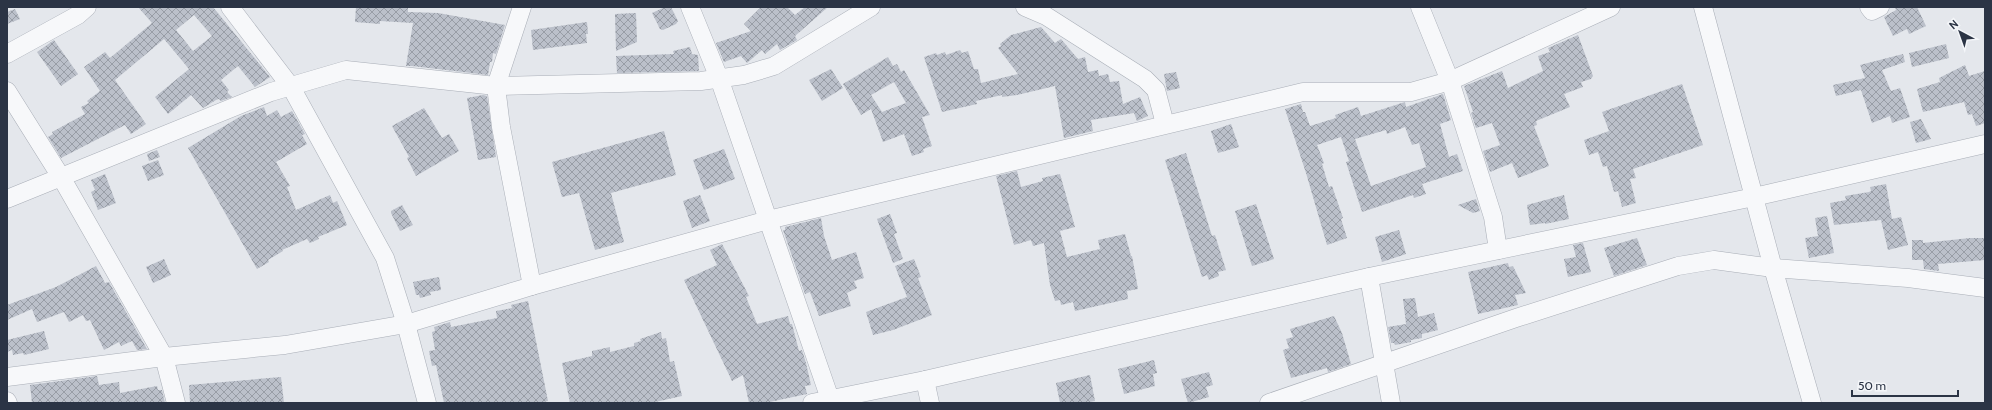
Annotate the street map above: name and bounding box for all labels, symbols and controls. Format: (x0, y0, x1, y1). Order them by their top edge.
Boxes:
north arrow (1940, 12, 1980, 52)
text: N (1946, 17, 1961, 32)
scale bar (1852, 372, 1958, 398)
text: 50 m (1858, 378, 1886, 393)

